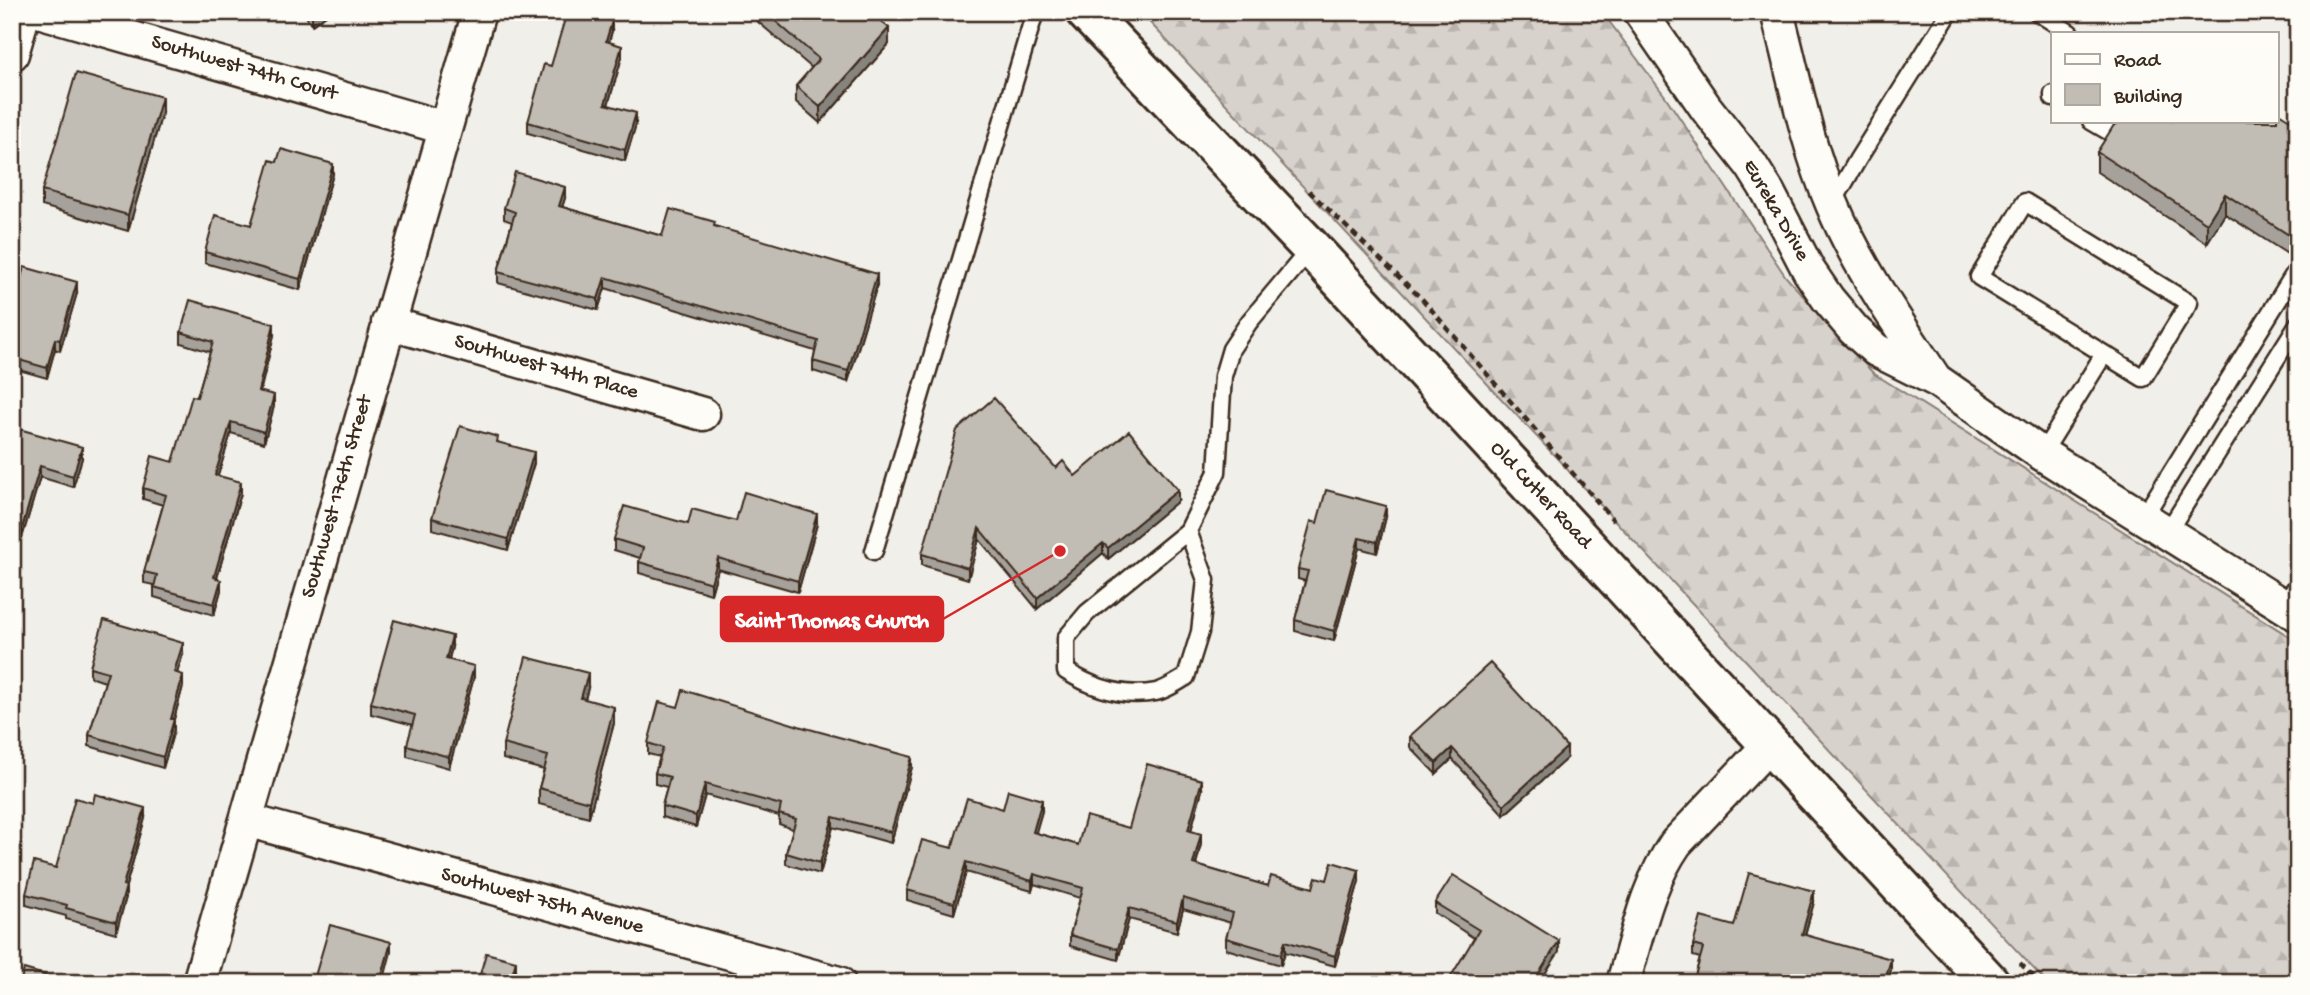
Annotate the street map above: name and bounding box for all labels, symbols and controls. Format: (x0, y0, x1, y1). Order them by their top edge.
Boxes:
street label: Southwest 74th Court (148, 30, 342, 108)
legend (2051, 32, 2278, 122)
text: Road (2114, 50, 2162, 75)
text: Building (2113, 86, 2183, 111)
street label: Eureka Drive (1736, 156, 1815, 267)
street label: Southwest 74th Place (451, 330, 642, 407)
street label: Southwest 176th Street (297, 390, 380, 601)
street label: Old Cutler Road (1484, 437, 1597, 556)
callout: Saint Thomas Church (721, 597, 943, 641)
text: Saint Thomas Church (735, 609, 930, 636)
street label: Southwest 75th Avenue (438, 863, 647, 941)

